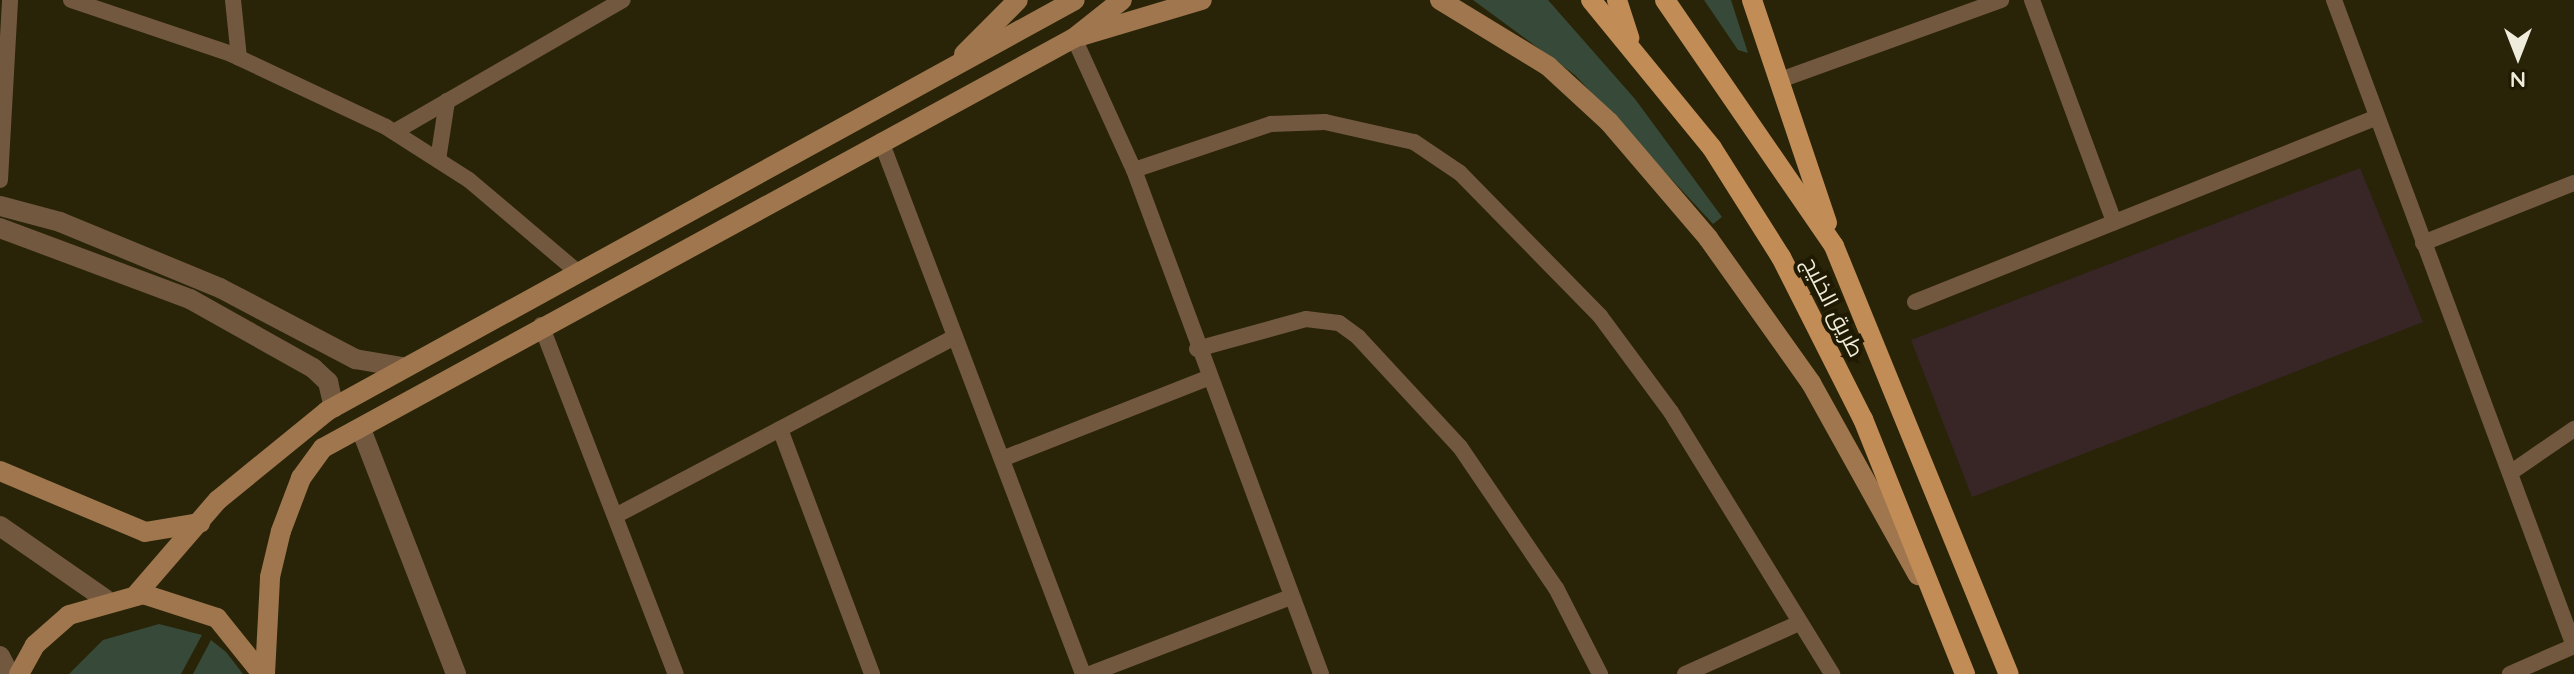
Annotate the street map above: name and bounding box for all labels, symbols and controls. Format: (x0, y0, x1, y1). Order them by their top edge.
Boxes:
north arrow (2478, 16, 2558, 96)
text: N (2510, 66, 2526, 94)
street label: طريق الخليج (1797, 253, 1869, 361)

